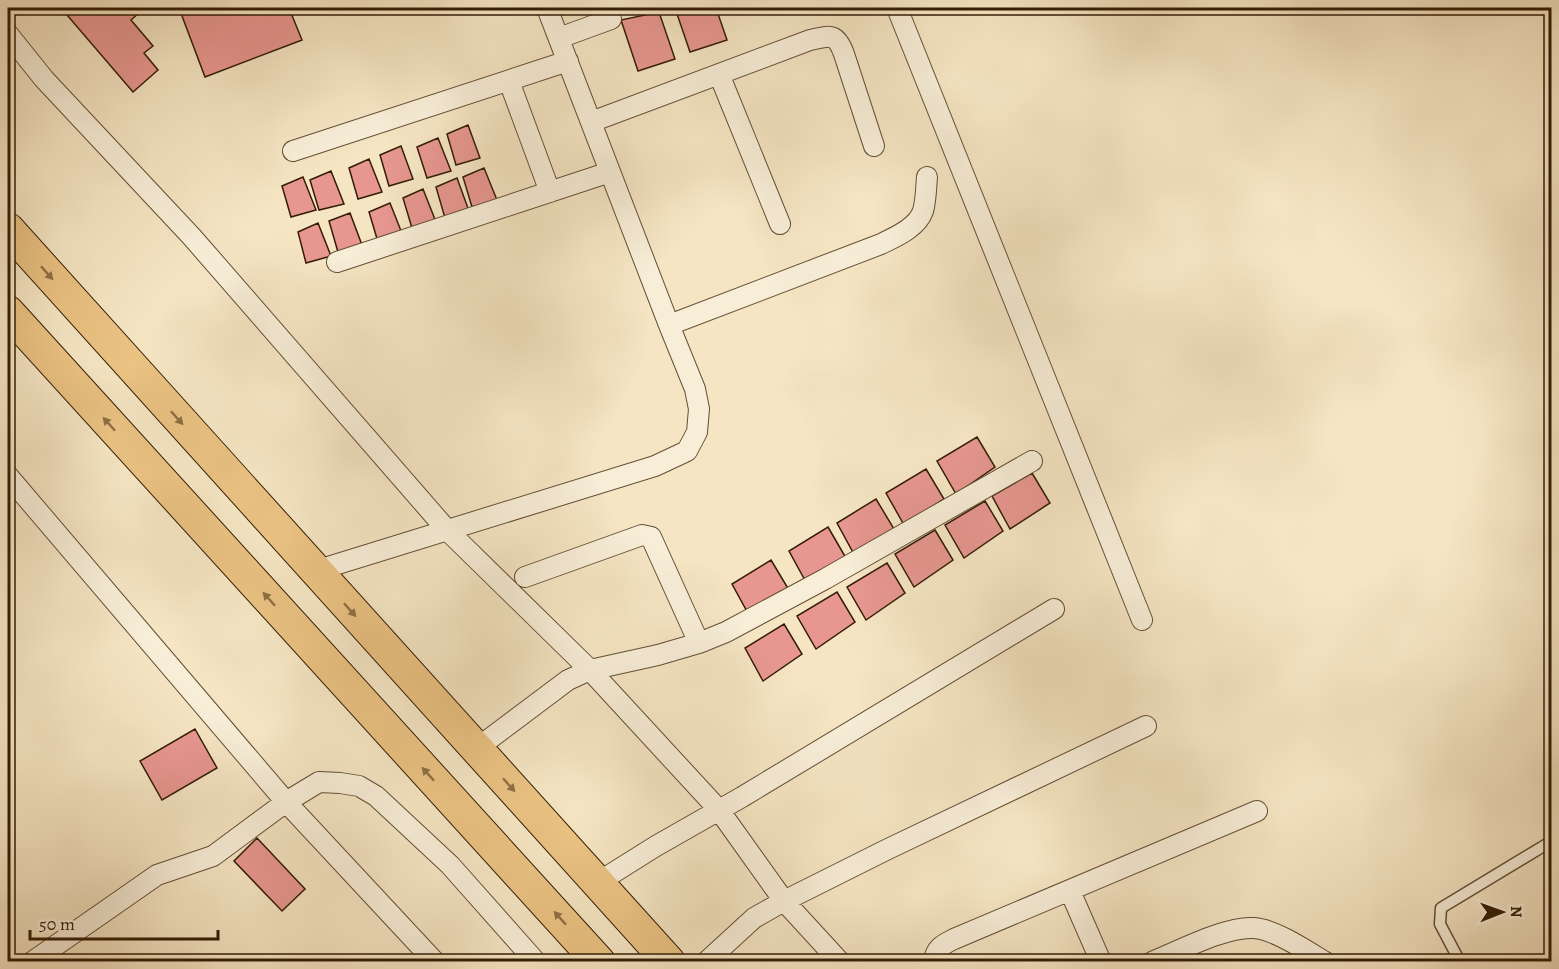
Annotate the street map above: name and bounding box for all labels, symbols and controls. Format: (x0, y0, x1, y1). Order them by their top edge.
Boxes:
one-way arrow (40, 265, 53, 280)
one-way arrow (170, 410, 183, 425)
one-way arrow (102, 416, 116, 431)
one-way arrow (263, 592, 276, 607)
one-way arrow (343, 602, 357, 617)
one-way arrow (422, 767, 436, 781)
one-way arrow (502, 777, 515, 792)
north arrow (1472, 882, 1532, 942)
scale bar (30, 903, 218, 941)
text: N (1505, 906, 1527, 918)
one-way arrow (554, 911, 567, 926)
text: 50 m (39, 912, 75, 936)

